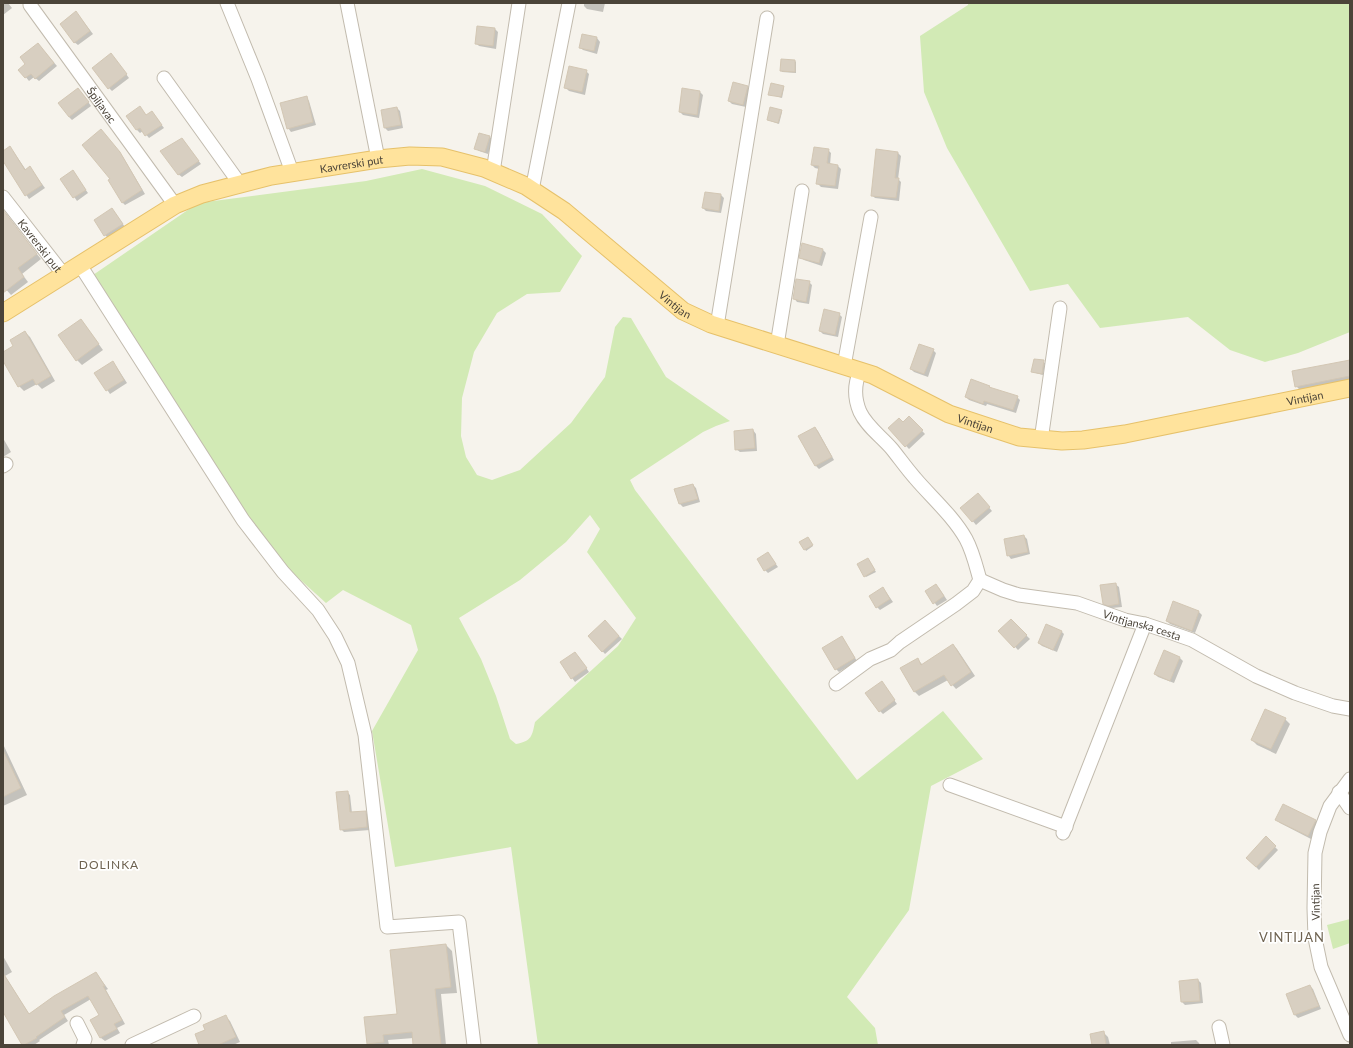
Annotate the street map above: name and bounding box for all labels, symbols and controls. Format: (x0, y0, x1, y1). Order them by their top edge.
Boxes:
street label: Špiljavac (85, 84, 120, 125)
street label: Kavrerski put (319, 152, 384, 175)
street label: Kavrerski put (16, 216, 65, 274)
street label: Vintijan (657, 288, 693, 320)
street label: Vintijan (1285, 387, 1324, 407)
street label: Vintijan (956, 411, 995, 435)
street label: Vintijanska cesta (1101, 606, 1183, 642)
district label: DOLINKA (79, 857, 139, 872)
street label: Vintijan (1308, 883, 1322, 921)
district label: VINTIJAN (1259, 929, 1325, 945)

